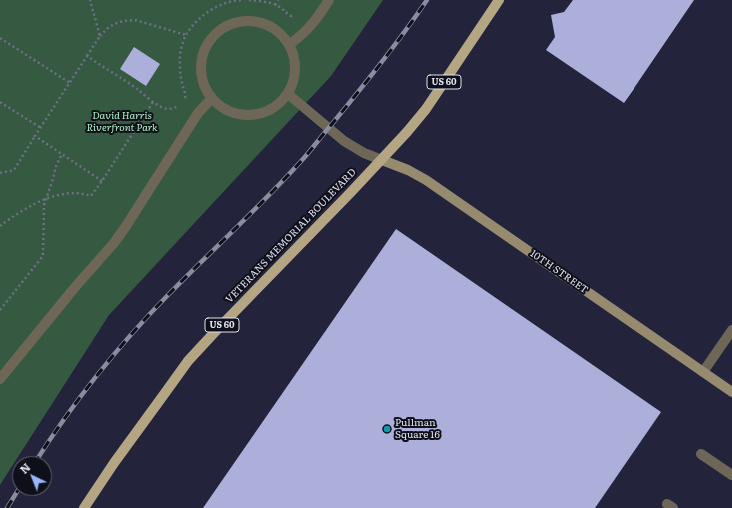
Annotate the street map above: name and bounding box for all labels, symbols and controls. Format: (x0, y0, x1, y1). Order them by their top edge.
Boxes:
road number: US 60 (427, 75, 461, 89)
park label: David Harris Riverfront Park (86, 110, 158, 134)
street label: VETERANS MEMORIAL BOULEVARD (223, 166, 359, 306)
street label: 10TH STREET (528, 248, 590, 296)
road number: US 60 (205, 318, 239, 332)
place label: Pullman Square 16 (395, 417, 440, 440)
marker: Pullman Square 16 (382, 424, 392, 434)
north arrow (12, 456, 52, 496)
text: N (16, 459, 33, 477)

